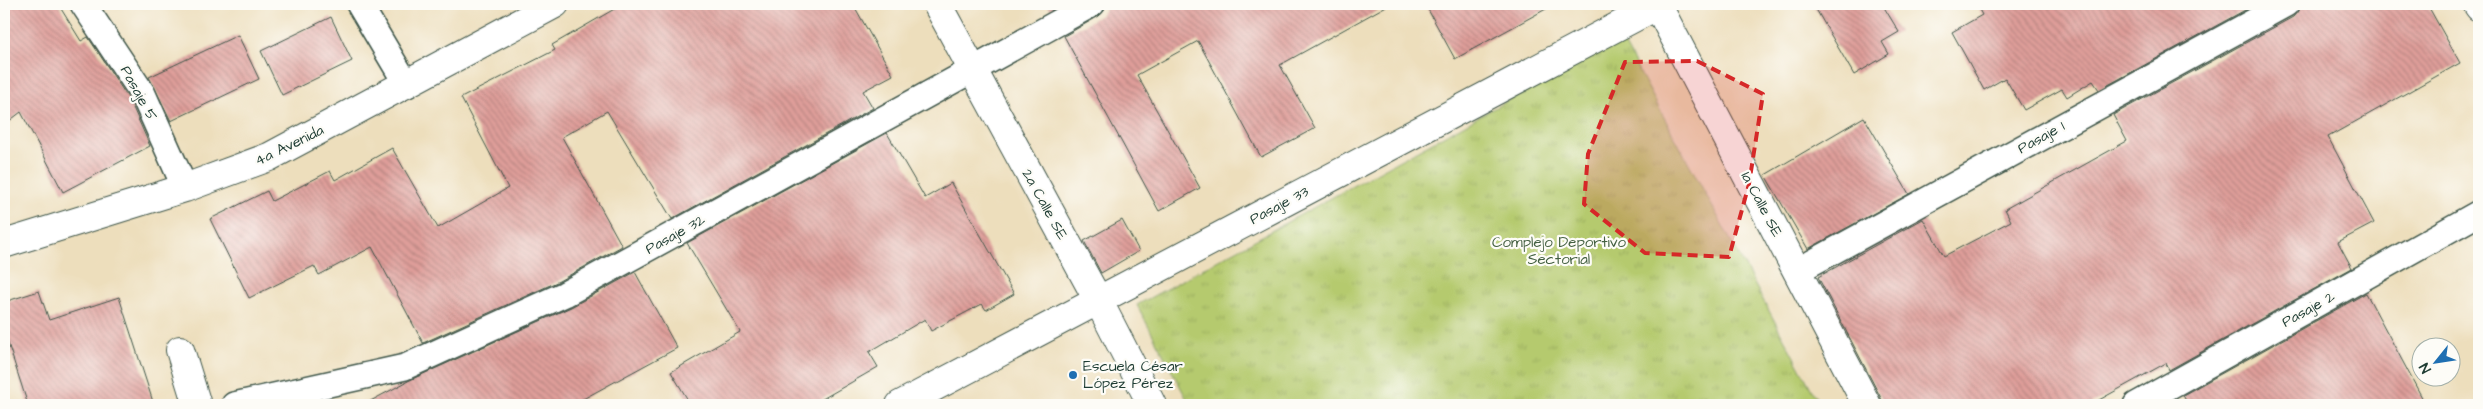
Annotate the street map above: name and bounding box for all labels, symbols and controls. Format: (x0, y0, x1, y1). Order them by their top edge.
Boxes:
street label: Pasaje 5 (115, 62, 162, 125)
street label: Pasaje 1 (2014, 116, 2069, 159)
street label: 4a Avenida (251, 120, 328, 171)
street label: 2a Calle SE (1017, 165, 1073, 243)
street label: 1a Calle SE (1736, 168, 1788, 241)
street label: Pasaje 33 (1246, 181, 1313, 230)
street label: Pasaje 32 (642, 209, 709, 259)
park label: Complejo Deportivo Sectorial (1492, 232, 1627, 270)
street label: Pasaje 2 (2278, 286, 2339, 333)
north arrow (2410, 336, 2460, 386)
place label: Escuela César López Pérez (1083, 356, 1183, 394)
text: N (2415, 359, 2436, 377)
marker: Escuela César López Pérez (1067, 369, 1079, 381)

